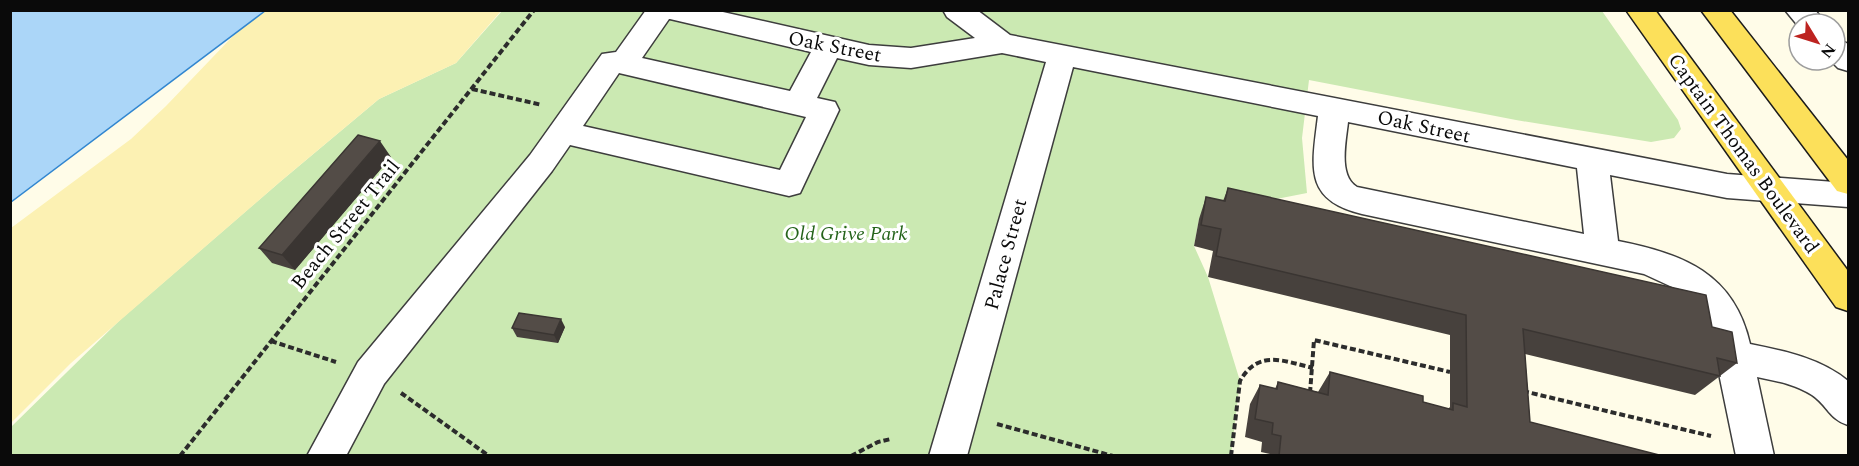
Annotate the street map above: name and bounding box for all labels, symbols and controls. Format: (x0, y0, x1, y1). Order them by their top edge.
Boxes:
north arrow (1787, 12, 1847, 72)
street label: Oak Street (786, 23, 884, 71)
text: N (1815, 38, 1842, 63)
street label: Captain Thomas Boulevard (1660, 47, 1826, 260)
street label: Oak Street (1374, 102, 1473, 151)
street label: Beach Street Trail (284, 153, 408, 296)
street label: Palace Street (977, 195, 1035, 313)
park label: Old Grive Park (784, 219, 908, 249)

